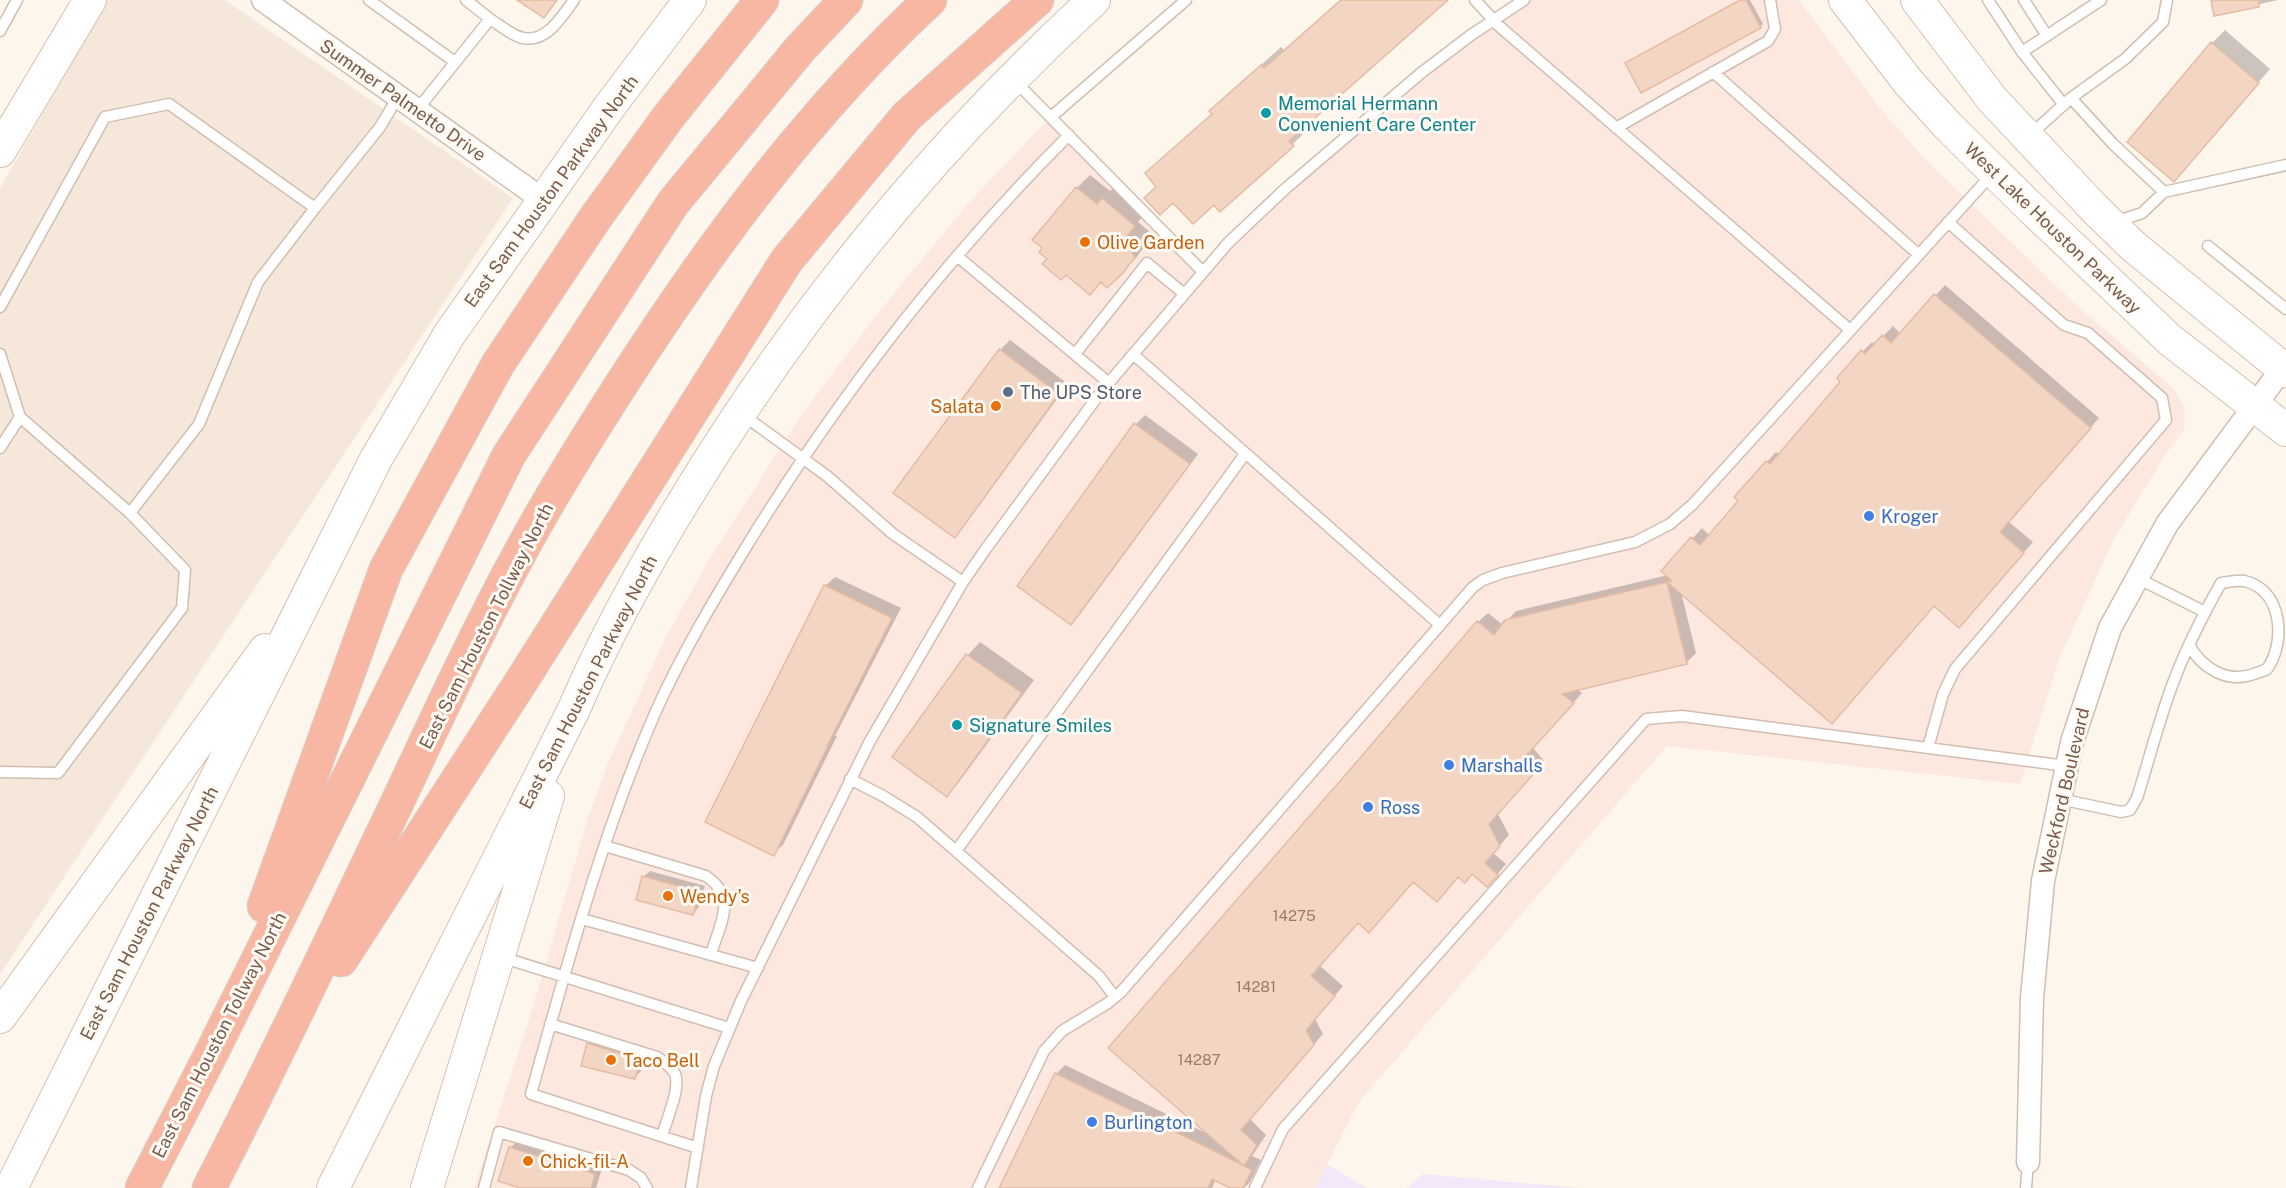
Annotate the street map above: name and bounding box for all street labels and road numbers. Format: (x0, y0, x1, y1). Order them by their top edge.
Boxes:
street label: Summer Palmetto Drive (316, 35, 490, 165)
street label: East Sam Houston Parkway North (460, 71, 642, 311)
street label: West Lake Houston Parkway (1960, 138, 2146, 318)
street label: East Sam Houston Tollway North (415, 500, 557, 752)
street label: East Sam Houston Parkway North (515, 552, 661, 812)
street label: Weckford Boulevard (2035, 706, 2093, 876)
street label: East Sam Houston Parkway North (76, 783, 222, 1043)
street label: East Sam Houston Tollway North (148, 909, 290, 1161)

